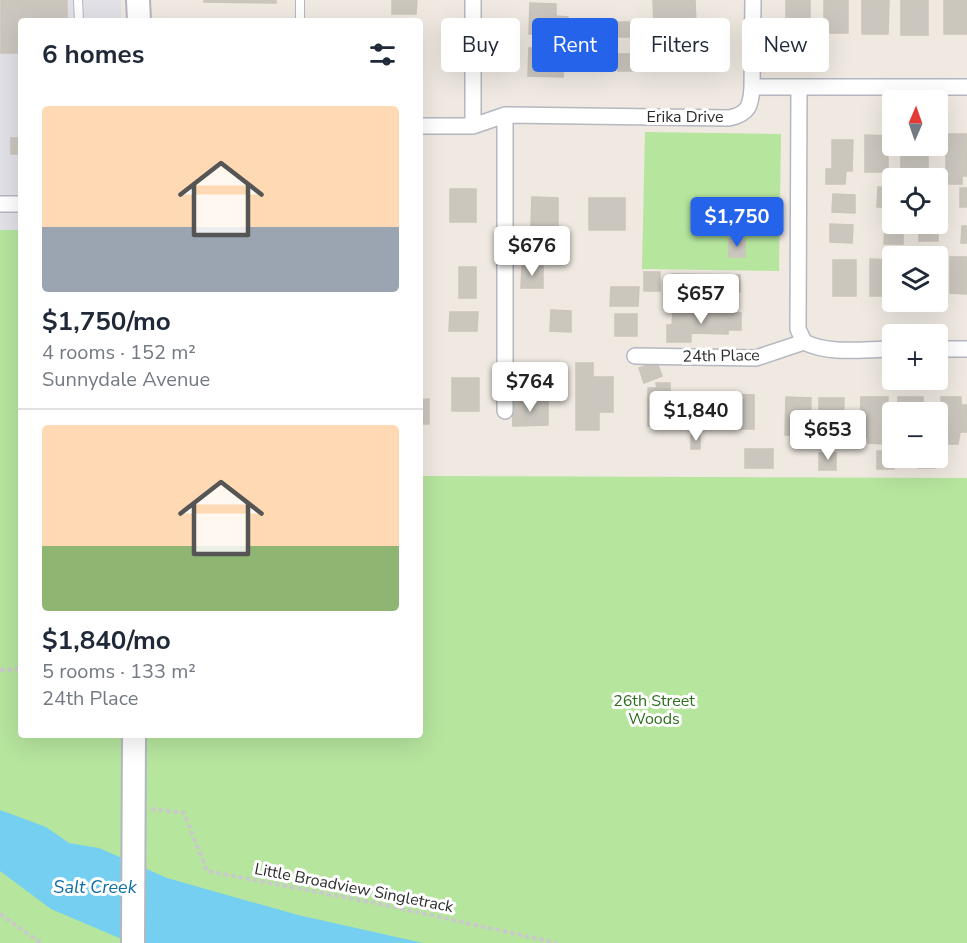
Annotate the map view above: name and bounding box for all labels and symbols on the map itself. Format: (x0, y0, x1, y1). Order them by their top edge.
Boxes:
north arrow (882, 90, 948, 156)
street label: Erika Drive (646, 106, 724, 128)
pin: $1,750 (688, 197, 786, 248)
pin: $676 (496, 226, 568, 277)
pin: $657 (665, 274, 737, 325)
street label: 24th Place (682, 344, 760, 368)
pin: $764 (494, 362, 566, 413)
pin: $1,840 (647, 391, 745, 442)
pin: $653 (792, 410, 864, 461)
park label: 26th Street Woods (613, 690, 695, 730)
street label: Little Broadview Singletrack (253, 858, 456, 918)
water label: Salt Creek (53, 875, 138, 899)

